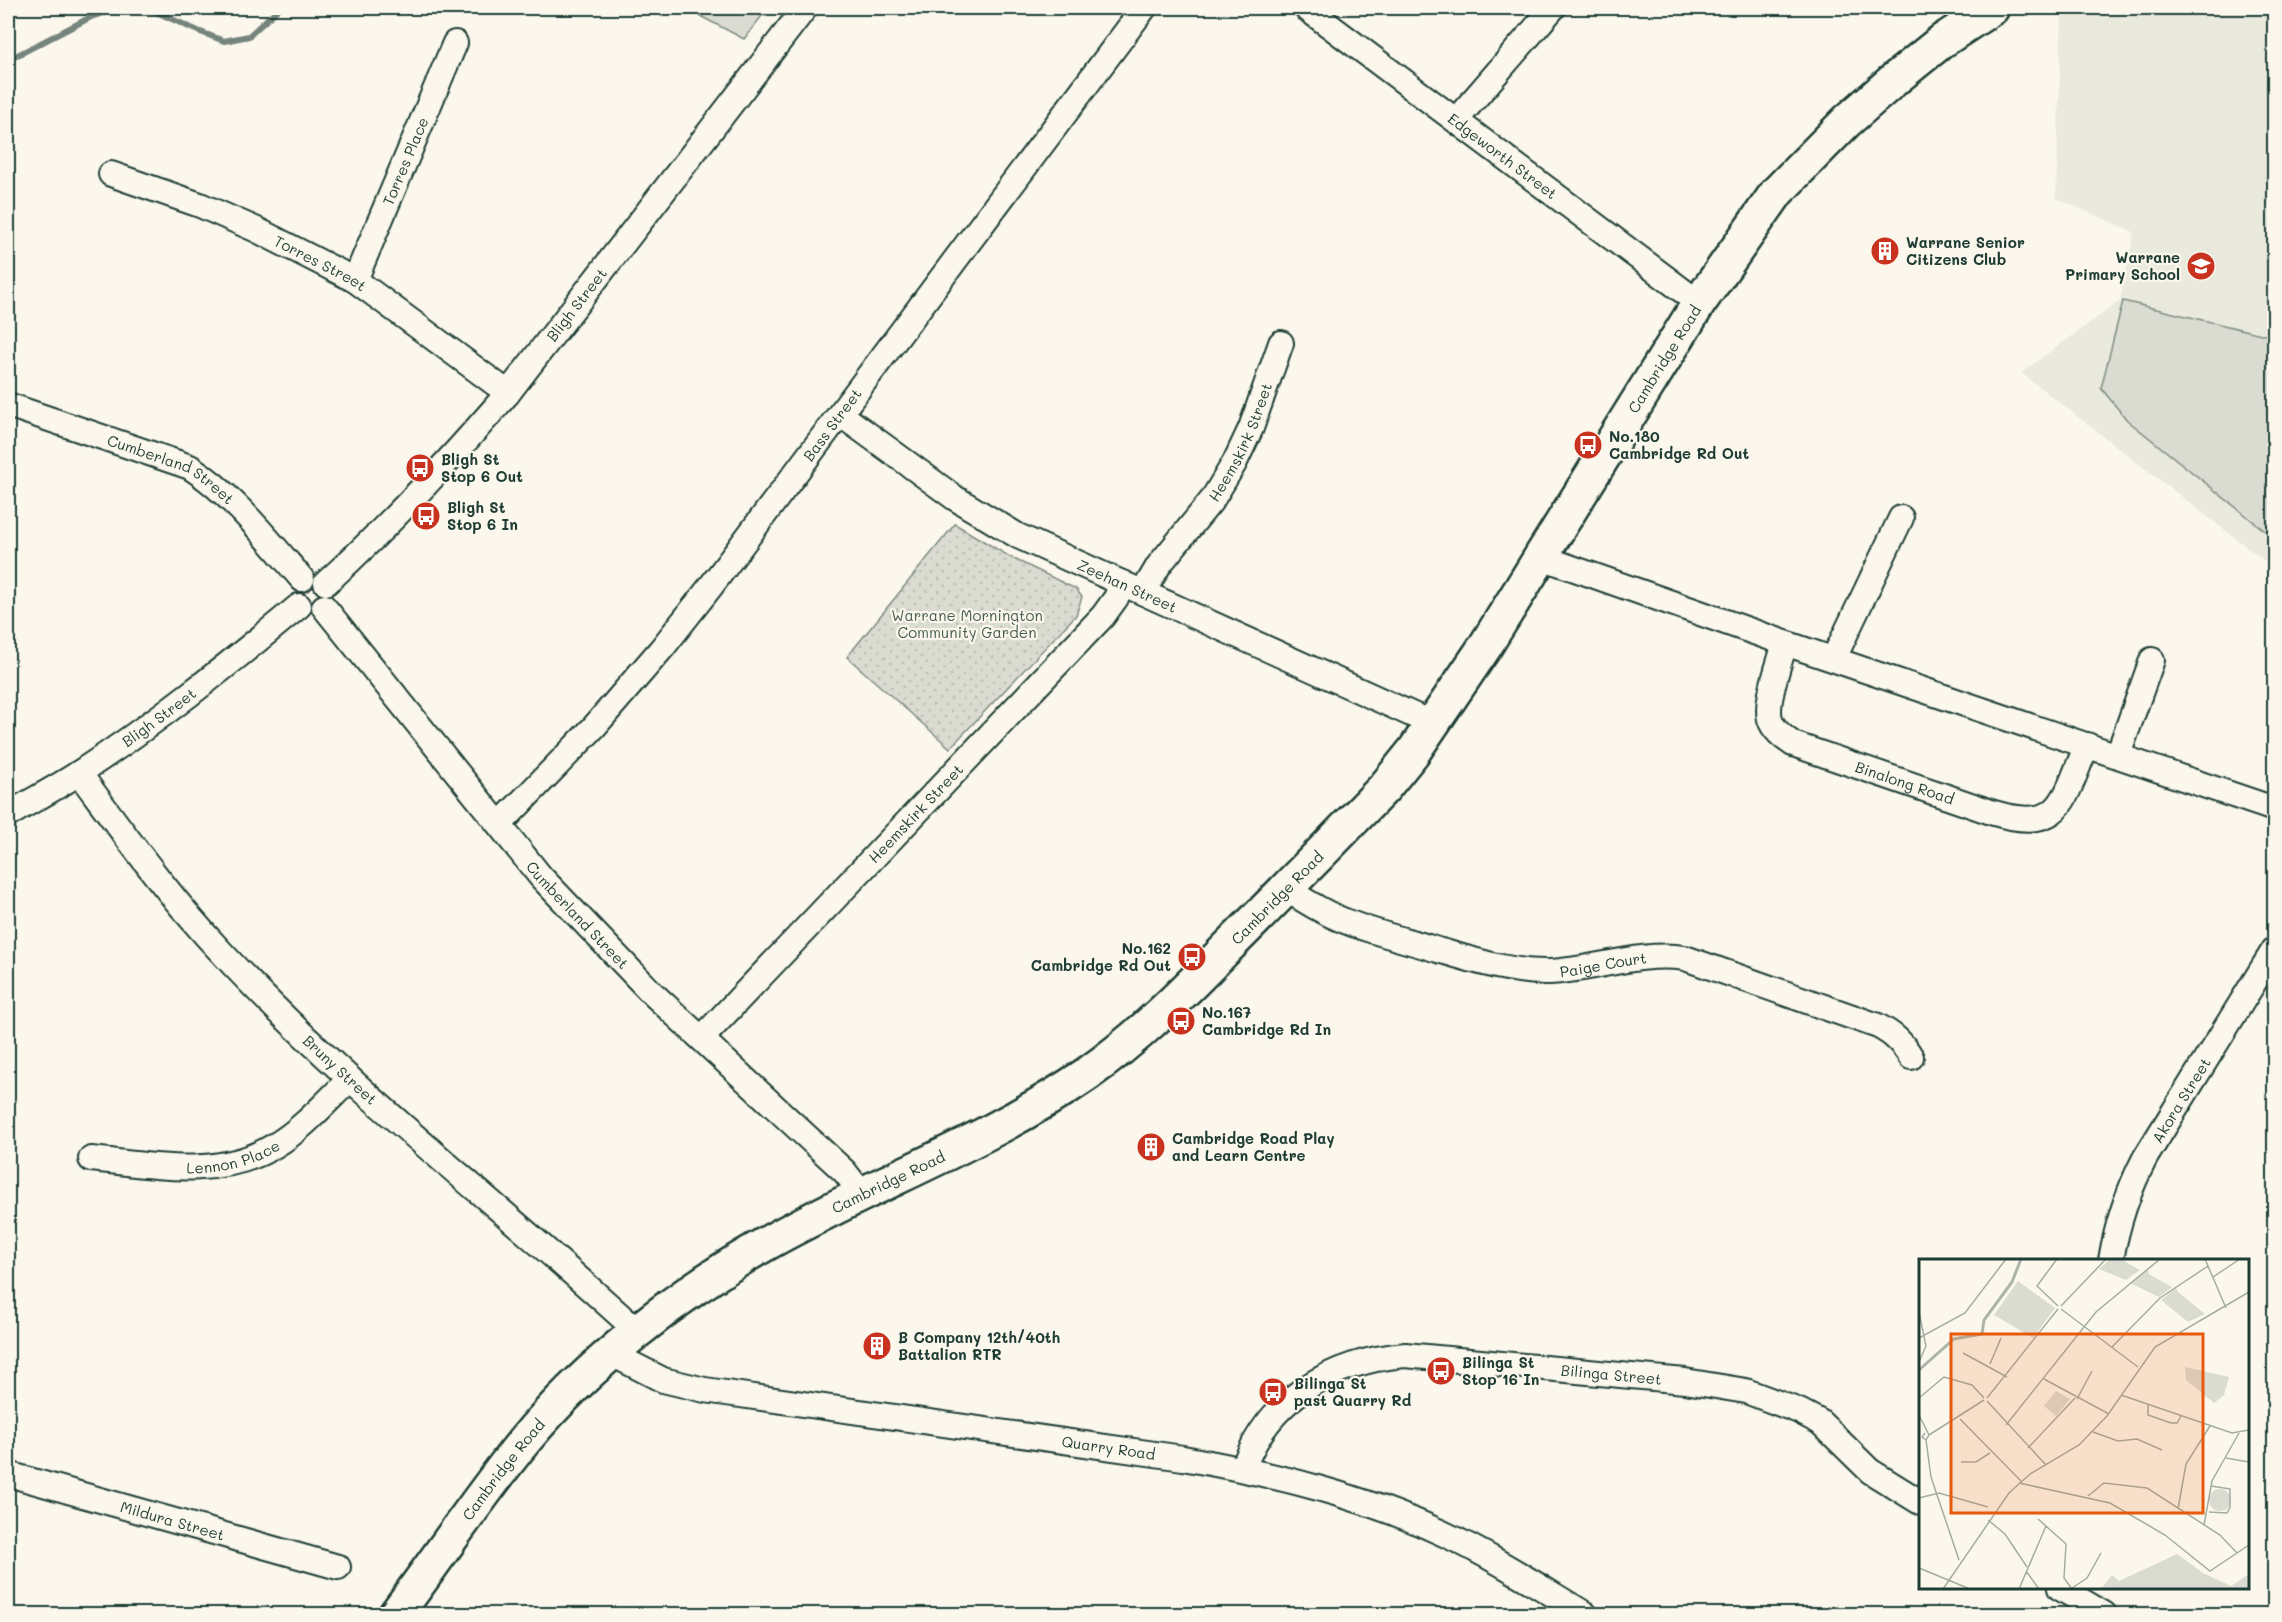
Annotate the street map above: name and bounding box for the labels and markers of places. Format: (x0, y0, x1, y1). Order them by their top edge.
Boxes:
place label: Warrane Senior Citizens Club (1906, 232, 2025, 269)
building icon: Warrane Senior Citizens Club (1869, 235, 1901, 267)
place label: Warrane Primary School (2065, 247, 2180, 284)
school or university icon: Warrane Primary School (2185, 250, 2217, 282)
place label: No.180 Cambridge Rd Out (1609, 426, 1750, 463)
bus stop icon: No.180 Cambridge Rd Out (1572, 429, 1604, 461)
place label: Bligh St Stop 6 Out (441, 449, 523, 486)
bus stop icon: Bligh St Stop 6 Out (404, 452, 436, 484)
place label: Bligh St Stop 6 In (447, 497, 518, 534)
bus stop icon: Bligh St Stop 6 In (410, 500, 442, 532)
place label: No.162 Cambridge Rd Out (1031, 938, 1171, 975)
bus stop icon: No.162 Cambridge Rd Out (1176, 941, 1208, 973)
place label: No.167 Cambridge Rd In (1202, 1002, 1331, 1039)
bus stop icon: No.167 Cambridge Rd In (1165, 1005, 1197, 1037)
place label: Cambridge Road Play and Learn Centre (1172, 1128, 1335, 1165)
building icon: Cambridge Road Play and Learn Centre (1135, 1131, 1167, 1163)
place label: B Company 12th/40th Battalion RTR (898, 1327, 1060, 1364)
building icon: B Company 12th/40th Battalion RTR (861, 1330, 893, 1362)
place label: Bilinga St Stop 16 In (1462, 1352, 1539, 1389)
bus stop icon: Bilinga St Stop 16 In (1425, 1355, 1457, 1387)
place label: Bilinga St past Quarry Rd (1294, 1373, 1412, 1410)
bus stop icon: Bilinga St past Quarry Rd (1257, 1376, 1289, 1408)

